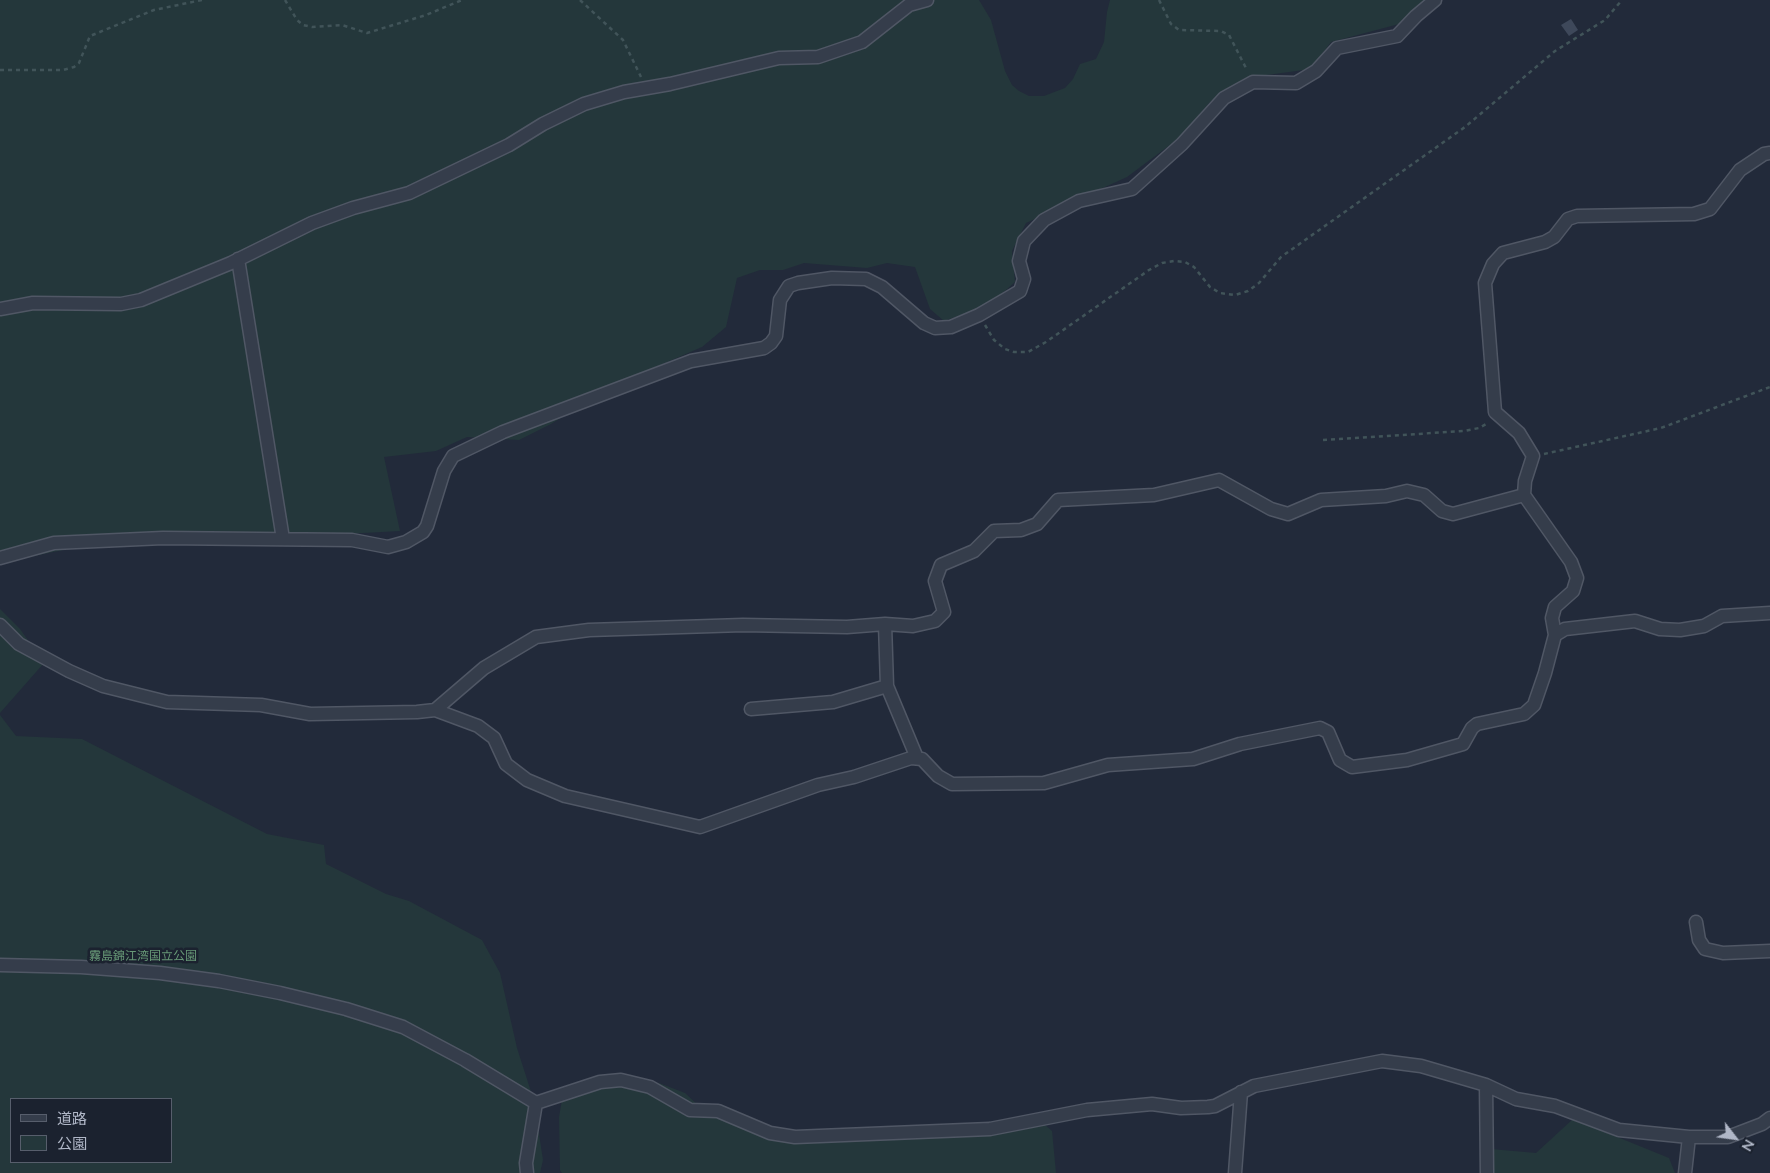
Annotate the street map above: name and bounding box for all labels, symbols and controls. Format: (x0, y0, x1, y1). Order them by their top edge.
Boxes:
park label: 霧島錦江湾国立公園 (89, 949, 197, 963)
legend (10, 1098, 172, 1163)
text: 道路 (57, 1109, 87, 1127)
north arrow (1710, 1113, 1760, 1163)
text: 公園 (57, 1134, 87, 1152)
text: N (1738, 1137, 1758, 1155)

